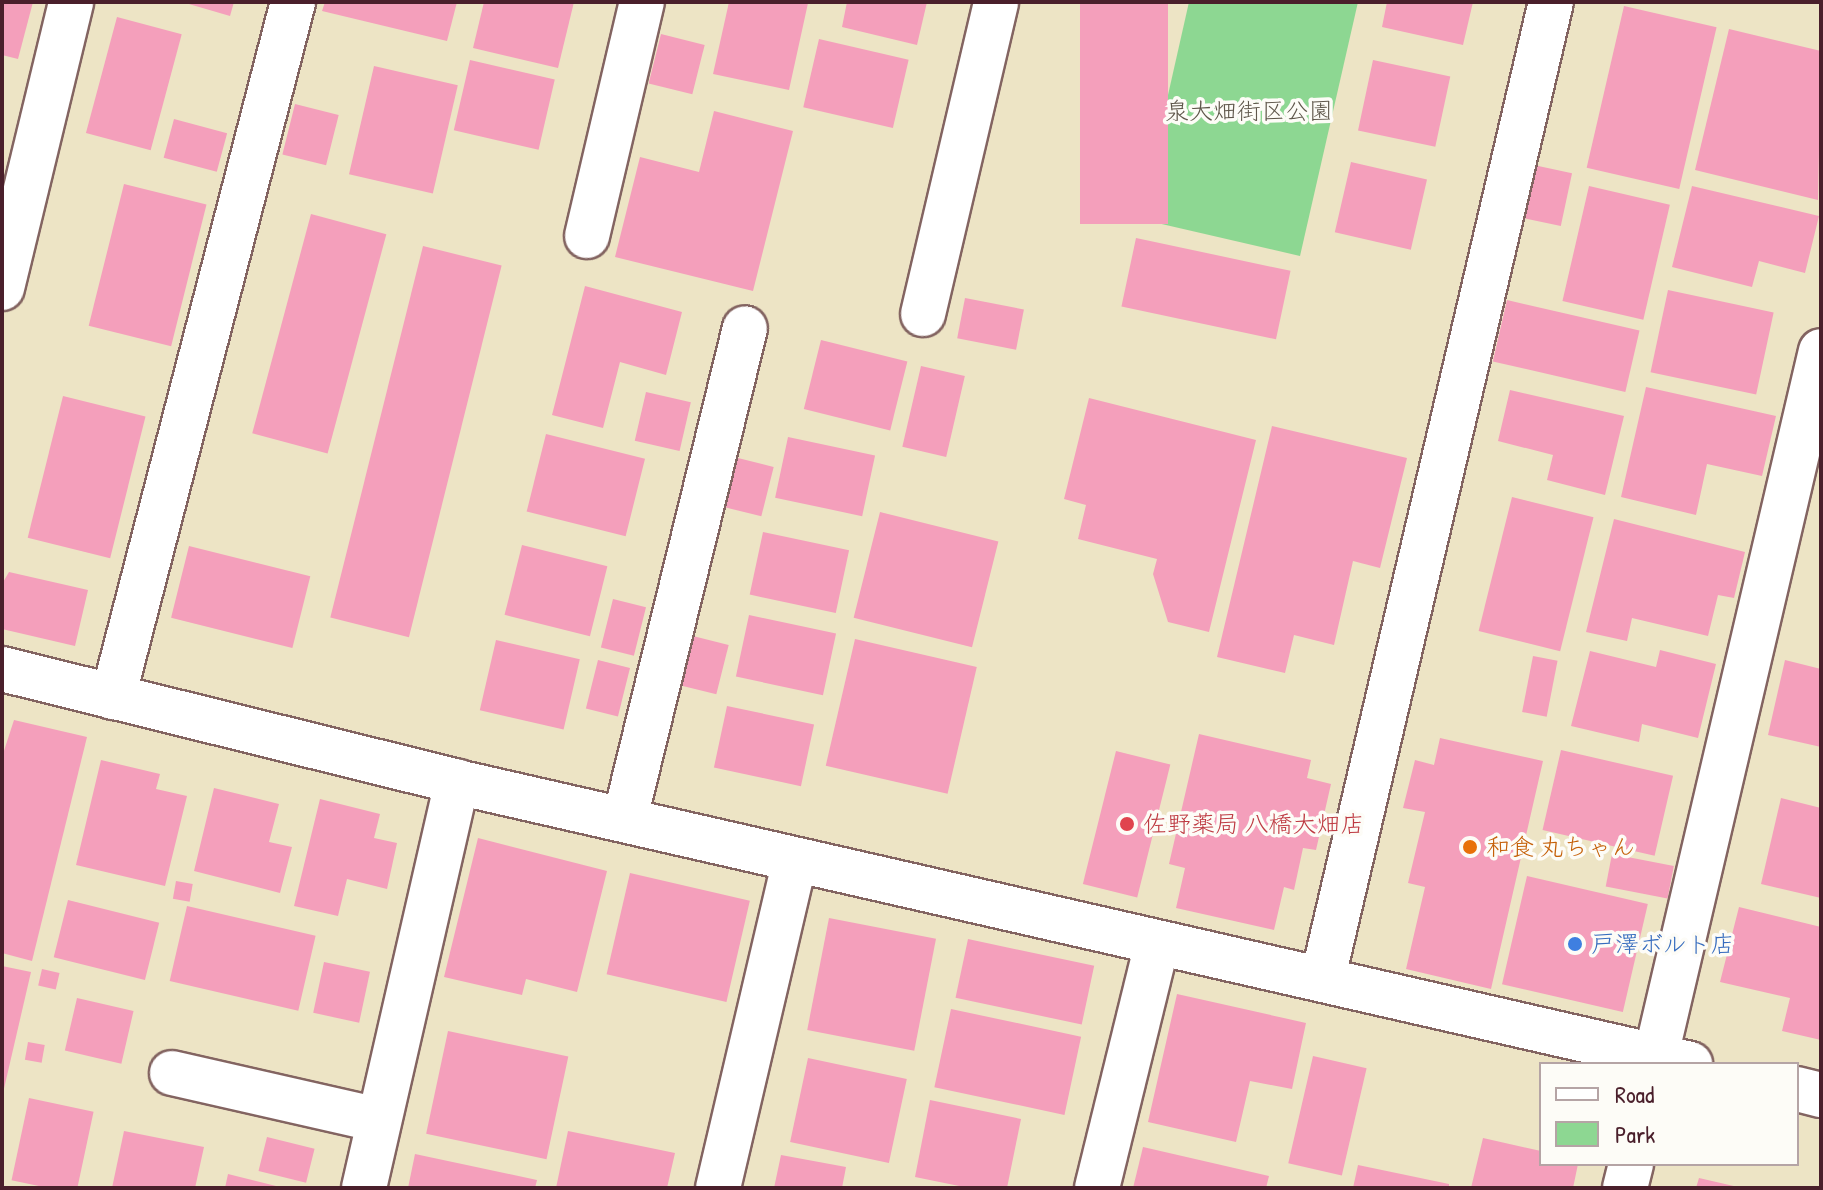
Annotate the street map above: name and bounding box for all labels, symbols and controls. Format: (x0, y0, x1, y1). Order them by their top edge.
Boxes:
park label: 泉大畑街区公園 (1165, 97, 1333, 125)
place label: 佐野薬局 八橋大畑店 (1143, 810, 1365, 838)
marker: 佐野薬局 八橋大畑店 (1118, 815, 1136, 833)
place label: 和食 丸ちゃん (1486, 833, 1636, 861)
marker: 和食 丸ちゃん (1461, 838, 1479, 856)
place label: 戸澤ボルト店 (1591, 930, 1735, 958)
marker: 戸澤ボルト店 (1566, 935, 1584, 953)
legend (1539, 1062, 1799, 1166)
text: Road (1615, 1078, 1654, 1110)
text: Park (1615, 1118, 1655, 1150)

